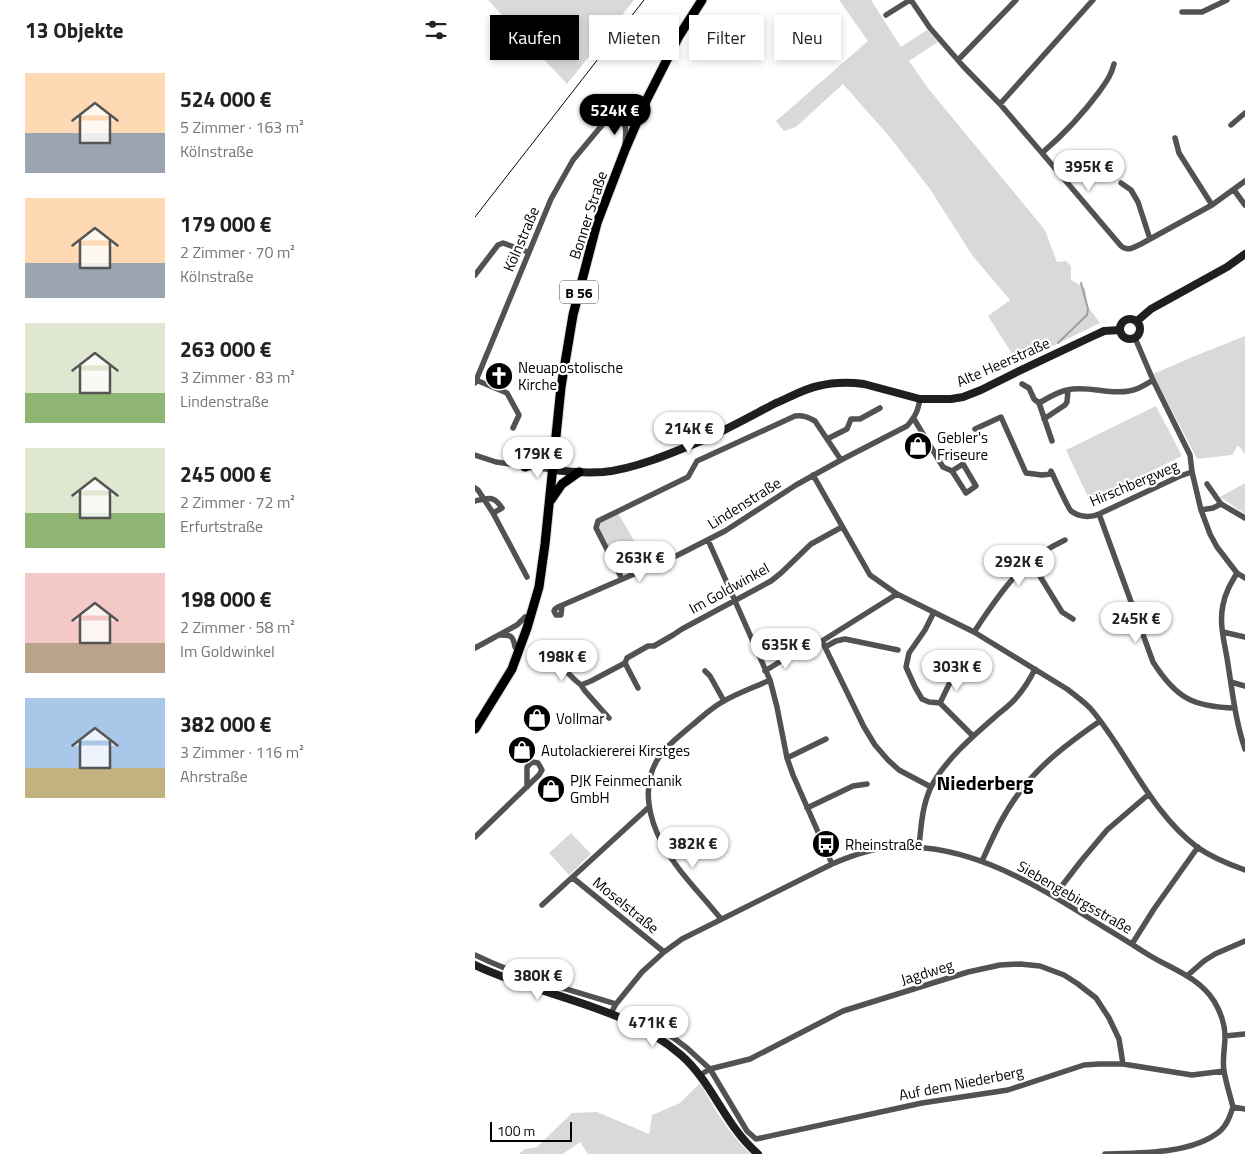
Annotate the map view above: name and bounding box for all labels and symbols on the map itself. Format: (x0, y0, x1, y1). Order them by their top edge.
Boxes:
pin: 524K € (574, 94, 656, 136)
pin: 395K € (1048, 150, 1130, 192)
street label: Bonner Straße (563, 168, 613, 262)
street label: Kölnstraße (497, 203, 545, 275)
road number: B 56 (560, 280, 598, 304)
street label: Alte Heerstraße (953, 331, 1053, 393)
place label: Neuapostolische Kirche (518, 356, 623, 396)
church icon: Neuapostolische Kirche (484, 361, 514, 391)
pin: 214K € (648, 412, 730, 454)
place label: Gebler's Friseure (937, 426, 988, 466)
shop icon: Gebler's Friseure (903, 431, 933, 461)
pin: 179K € (497, 436, 579, 479)
street label: Hirschbergweg (1086, 454, 1183, 512)
street label: Lindenstraße (703, 471, 785, 535)
pin: 263K € (599, 540, 681, 583)
pin: 292K € (978, 544, 1060, 587)
street label: Im Goldwinkel (685, 556, 773, 620)
pin: 245K € (1095, 602, 1177, 644)
pin: 635K € (745, 628, 827, 670)
pin: 198K € (521, 640, 603, 682)
pin: 303K € (916, 650, 998, 692)
shop icon: Vollmar (522, 703, 552, 733)
place label: Vollmar (556, 707, 604, 730)
shop icon: Autolackiererei Kirstges (507, 735, 537, 765)
place label: Autolackiererei Kirstges (541, 739, 690, 762)
district label: Niederberg (936, 767, 1034, 798)
place label: PJK Feinmechanik GmbH (570, 769, 682, 809)
shop icon: PJK Feinmechanik GmbH (536, 774, 566, 804)
pin: 382K € (652, 826, 734, 869)
bus stop icon: Rheinstraße (811, 829, 841, 859)
place label: Rheinstraße (845, 833, 922, 856)
street label: Siebengebirgsstraße (1013, 855, 1137, 939)
street label: Moselstraße (588, 871, 664, 939)
street label: Jagdweg (898, 953, 957, 991)
pin: 380K € (497, 958, 579, 1001)
pin: 471K € (612, 1006, 694, 1048)
street label: Auf dem Niederberg (897, 1060, 1026, 1106)
scale bar (490, 1119, 573, 1142)

